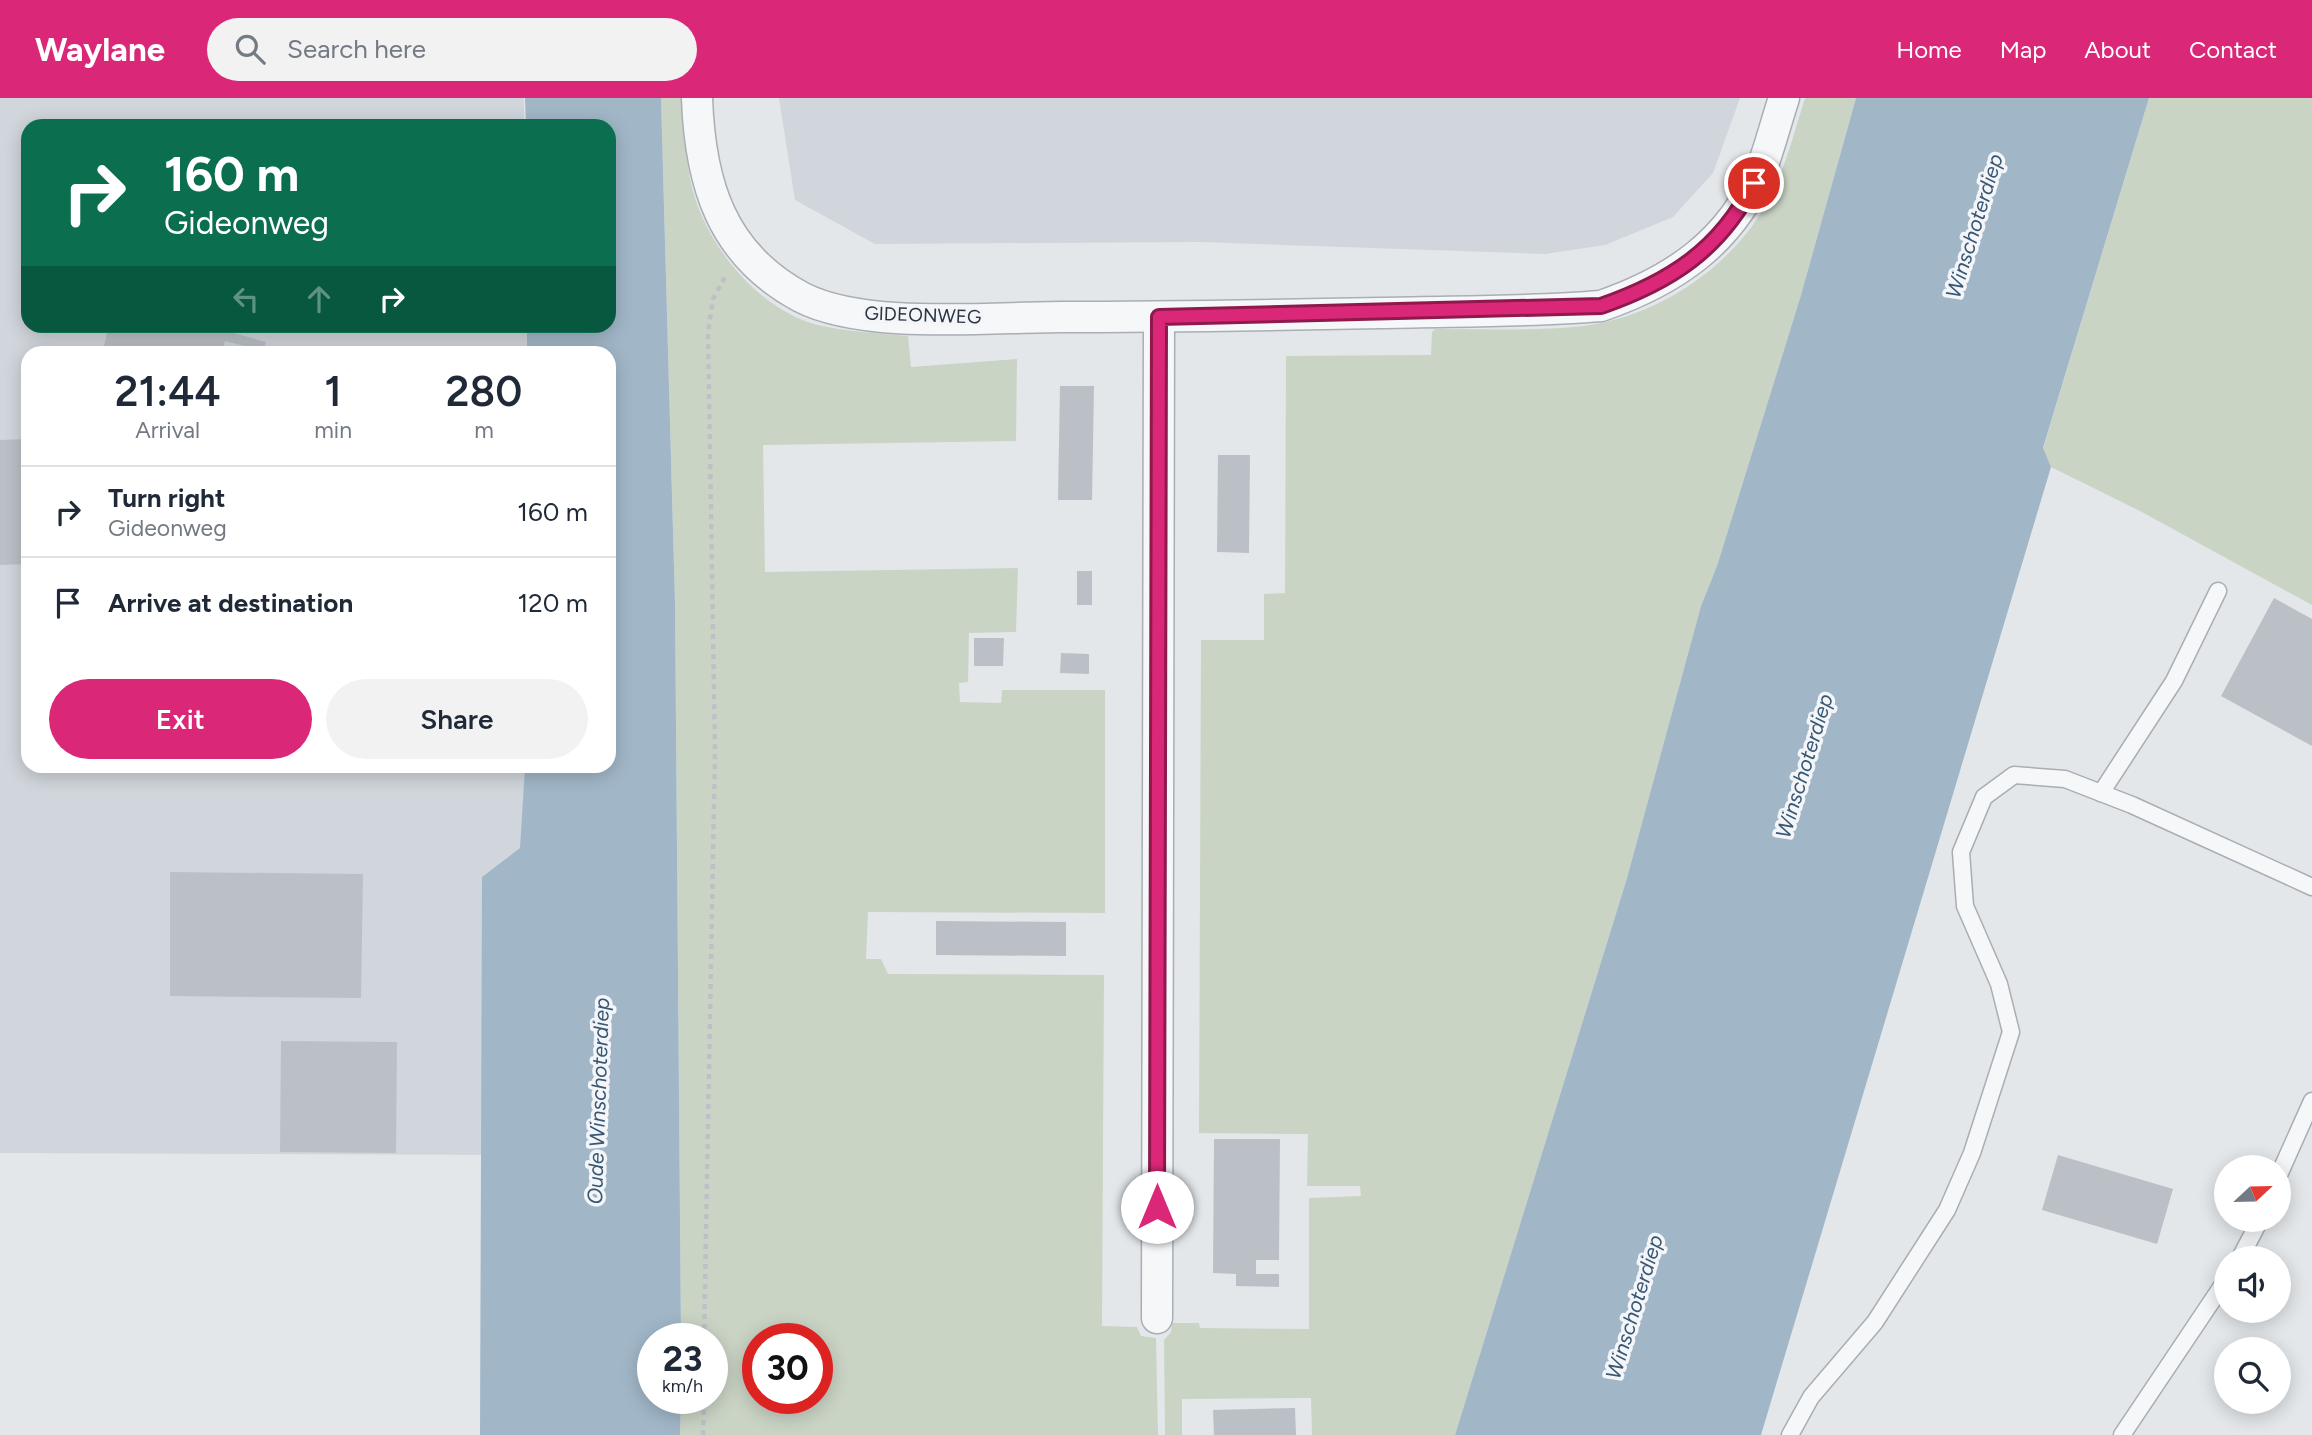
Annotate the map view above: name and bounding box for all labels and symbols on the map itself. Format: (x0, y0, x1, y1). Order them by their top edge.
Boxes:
water label: Winschoterdiep (1940, 151, 2008, 301)
pin (1724, 153, 1784, 213)
street label: GIDEONWEG (864, 301, 982, 329)
water label: Winschoterdiep (1770, 691, 1838, 841)
water label: Oude Winschoterdiep (582, 997, 614, 1205)
north arrow (2214, 1155, 2291, 1232)
position arrow (1120, 1170, 1194, 1244)
water label: Winschoterdiep (1600, 1232, 1668, 1382)
speed limit sign: 30 (742, 1323, 833, 1414)

